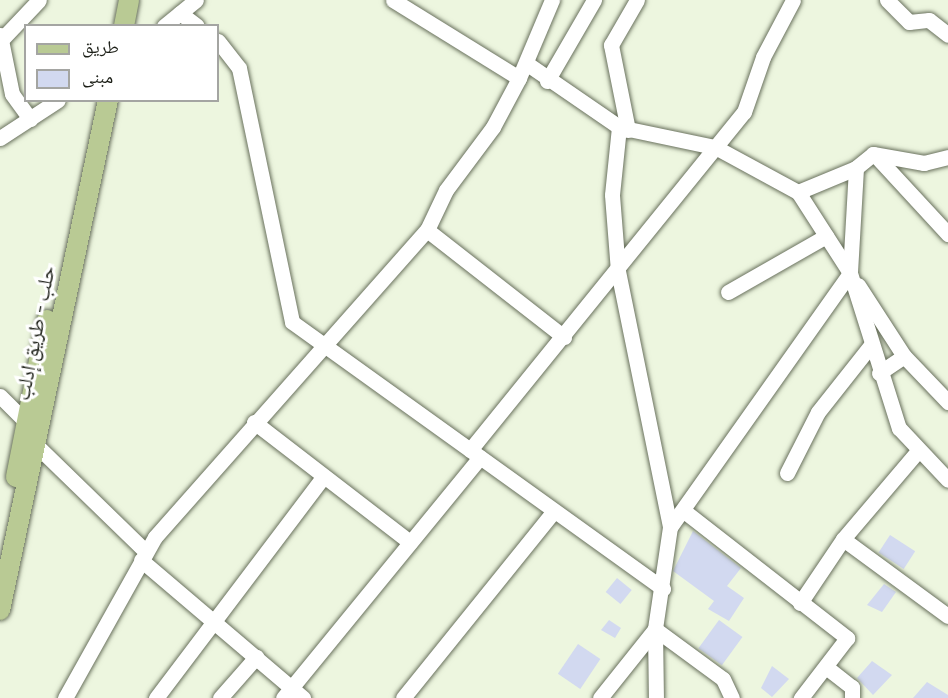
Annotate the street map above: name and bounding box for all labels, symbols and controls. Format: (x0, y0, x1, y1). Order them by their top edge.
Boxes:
legend (24, 24, 219, 102)
text: طريق (82, 34, 119, 58)
text: مبنى (82, 64, 113, 88)
street label: حلب - طريق إدلب (8, 263, 60, 403)

